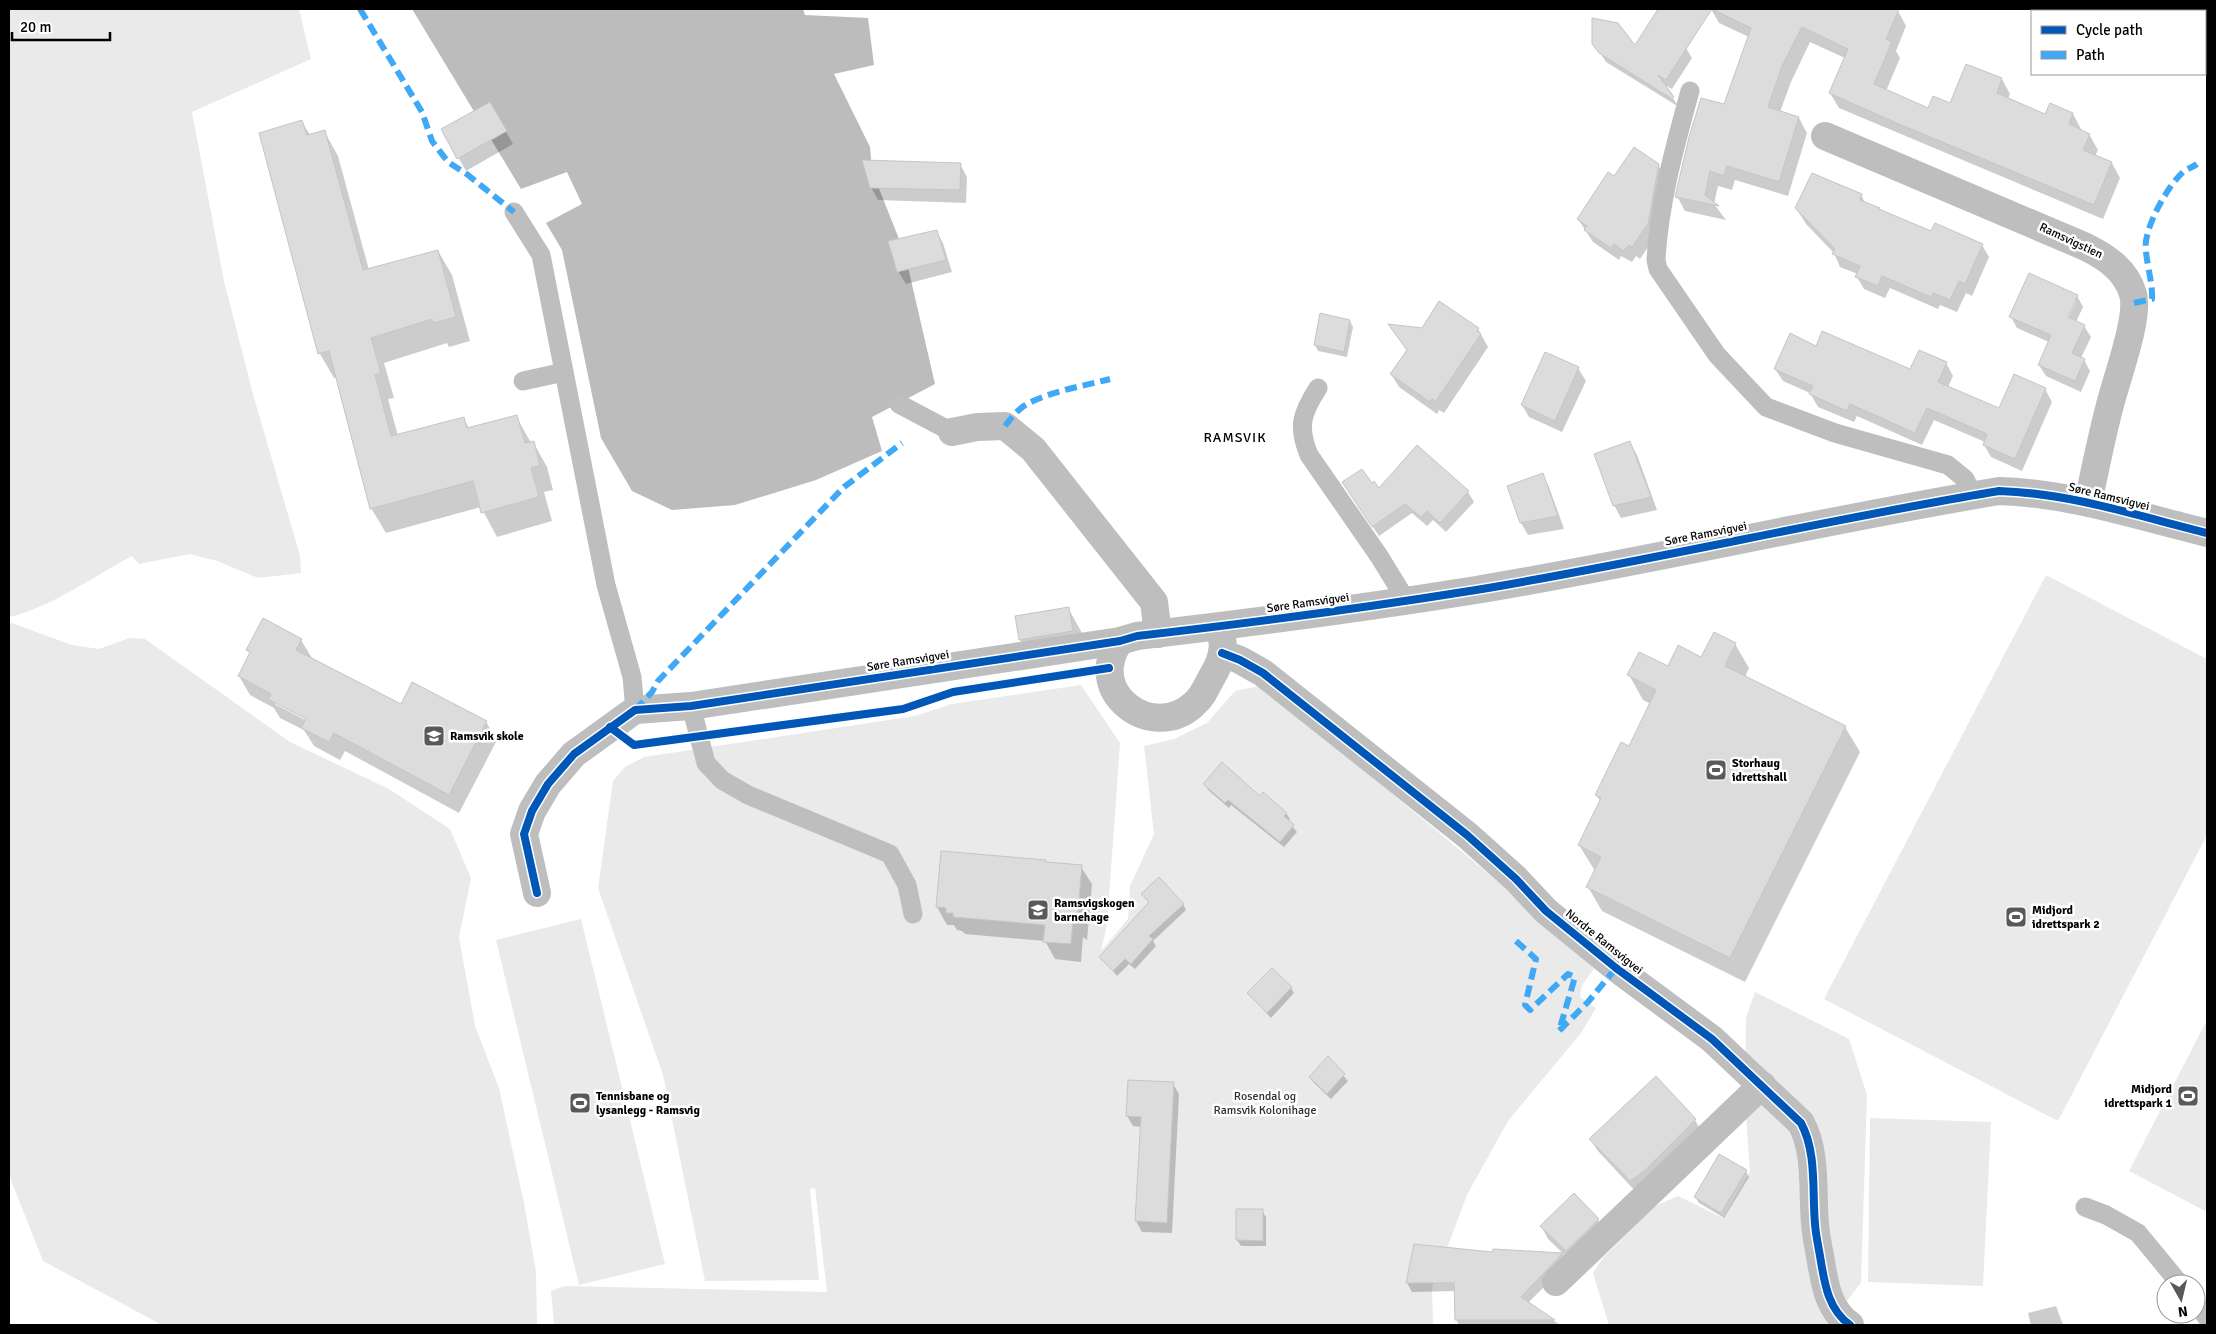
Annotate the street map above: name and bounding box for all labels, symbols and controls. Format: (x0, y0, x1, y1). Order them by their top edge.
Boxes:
scale bar (12, 10, 110, 42)
legend (2031, 10, 2206, 75)
text: 20 m (20, 18, 51, 36)
text: Cycle path (2076, 21, 2143, 39)
text: Path (2076, 46, 2105, 64)
street label: Ramsvigstien (2037, 220, 2105, 262)
district label: RAMSVIK (1203, 429, 1267, 446)
street label: Søre Ramsvigvei (2067, 480, 2151, 514)
street label: Søre Ramsvigvei (1664, 519, 1748, 549)
street label: Søre Ramsvigvei (1266, 590, 1350, 616)
street label: Søre Ramsvigvei (866, 647, 950, 675)
school or university icon: Ramsvik skole (422, 724, 446, 748)
place label: Ramsvik skole (450, 729, 524, 744)
place label: Storhaug idrettshall (1732, 756, 1787, 785)
sports icon: Storhaug idrettshall (1704, 758, 1728, 782)
place label: Ramsvigskogen barnehage (1054, 896, 1135, 925)
school or university icon: Ramsvigskogen barnehage (1026, 898, 1050, 922)
place label: Midjord idrettspark 2 (2032, 903, 2100, 932)
sports icon: Midjord idrettspark 2 (2004, 905, 2028, 929)
street label: Nordre Ramsvigvei (1562, 906, 1646, 978)
place label: Midjord idrettspark 1 (2104, 1082, 2173, 1111)
sports icon: Midjord idrettspark 1 (2176, 1084, 2200, 1108)
place label: Tennisbane og lysanlegg - Ramsvig (596, 1089, 700, 1118)
park label: Rosendal og Ramsvik Kolonihage (1214, 1089, 1316, 1118)
sports icon: Tennisbane og lysanlegg - Ramsvig (568, 1091, 592, 1115)
north arrow (2156, 1274, 2206, 1324)
text: N (2177, 1302, 2189, 1320)

